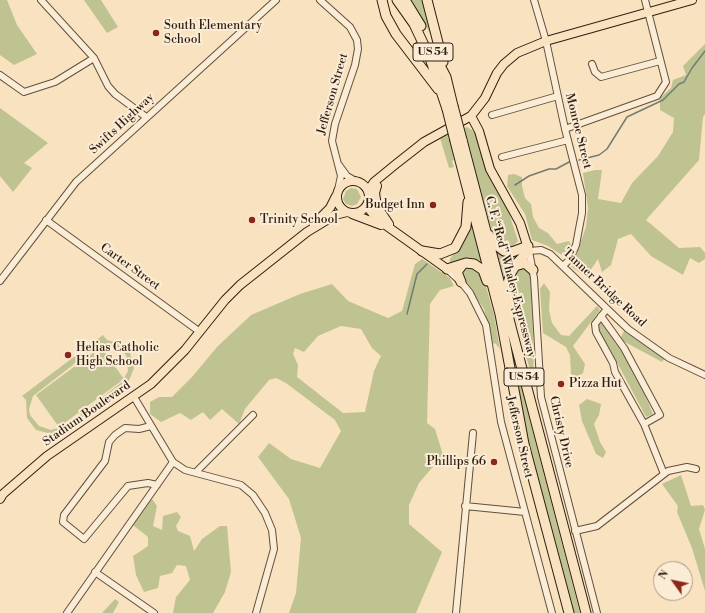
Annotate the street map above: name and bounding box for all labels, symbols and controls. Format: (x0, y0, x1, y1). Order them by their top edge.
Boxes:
place label: South Elementary School (164, 19, 262, 47)
marker: South Elementary School (151, 28, 161, 38)
road number: US 54 (413, 43, 453, 61)
street label: Jefferson Street (314, 52, 352, 136)
street label: Swifts Highway (87, 91, 157, 157)
street label: Monroe Street (562, 92, 594, 170)
street label: C. F. “Red” Whaley Expressway (481, 195, 539, 359)
place label: Budget Inn (365, 198, 425, 212)
marker: Budget Inn (428, 200, 438, 210)
place label: Trinity School (260, 213, 338, 227)
marker: Trinity School (247, 215, 257, 225)
street label: Carter Street (97, 241, 163, 293)
street label: Tanner Bridge Road (559, 246, 649, 330)
place label: Helias Catholic High School (76, 341, 159, 369)
marker: Helias Catholic High School (63, 350, 73, 360)
road number: US 54 (504, 368, 544, 386)
place label: Pizza Hut (569, 377, 622, 391)
street label: Stadium Boulevard (40, 378, 134, 450)
marker: Pizza Hut (556, 379, 566, 389)
street label: Jefferson Street (503, 394, 535, 480)
street label: Christy Drive (546, 395, 576, 469)
place label: Phillips 66 (426, 455, 486, 469)
marker: Phillips 66 (489, 457, 499, 467)
north arrow (653, 561, 693, 601)
text: N (656, 568, 672, 582)

